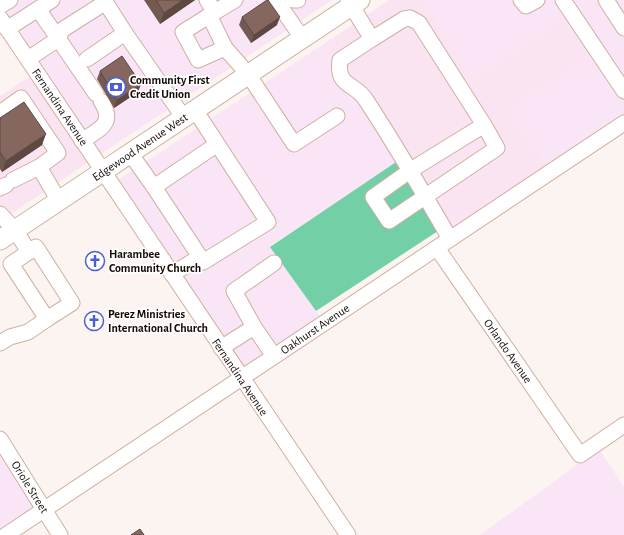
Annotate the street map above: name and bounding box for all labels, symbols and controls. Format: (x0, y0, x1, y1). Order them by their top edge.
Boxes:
street label: Fernandina Avenue (30, 66, 90, 148)
place label: Community First Credit Union (130, 74, 210, 100)
bank icon: Community First Credit Union (105, 76, 127, 98)
street label: Edgewood Avenue West (90, 111, 190, 183)
place label: Harambee Community Church (109, 248, 201, 275)
church icon: Harambee Community Church (84, 250, 106, 272)
street label: Oakhurst Avenue (278, 302, 352, 356)
place label: Perez Ministries International Church (108, 308, 208, 334)
church icon: Perez Ministries International Church (83, 310, 105, 332)
street label: Orlando Avenue (482, 317, 534, 385)
street label: Fernandina Avenue (210, 336, 270, 418)
street label: Oriole Street (9, 459, 51, 515)

